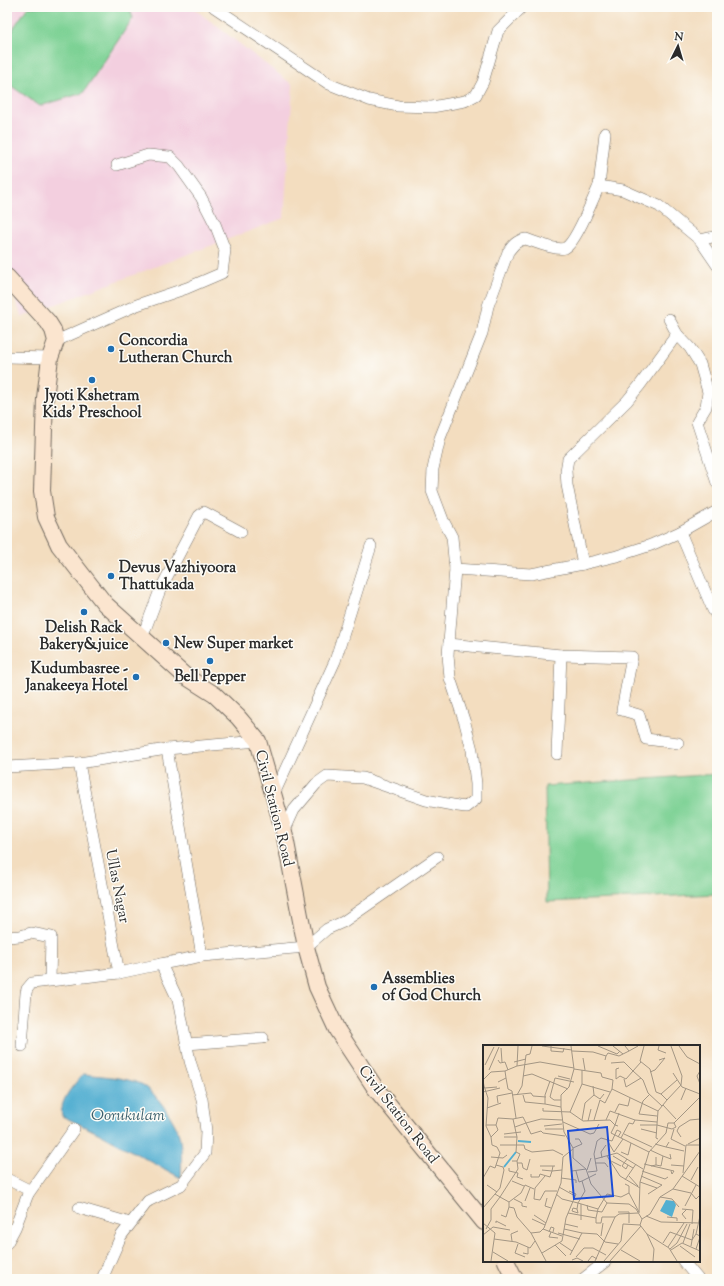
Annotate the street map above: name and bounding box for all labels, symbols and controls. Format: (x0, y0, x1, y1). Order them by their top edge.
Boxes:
north arrow (658, 26, 698, 66)
text: N (673, 29, 684, 45)
place label: Concordia Lutheran Church (119, 331, 233, 369)
marker: Concordia Lutheran Church (106, 344, 116, 354)
marker: Jyoti Kshetram Kids' Preschool (87, 375, 97, 385)
place label: Jyoti Kshetram Kids' Preschool (42, 386, 142, 424)
place label: Devus Vazhiyoora Thattukada (119, 558, 236, 596)
marker: Devus Vazhiyoora Thattukada (106, 571, 116, 581)
marker: Delish Rack Bakery&juice (79, 607, 89, 617)
place label: Delish Rack Bakery&juice (40, 618, 128, 656)
place label: New Super market (174, 634, 294, 655)
marker: New Super market (161, 638, 171, 648)
marker: Bell Pepper (205, 656, 215, 666)
place label: Kudumbasree - Janakeeya Hotel (25, 659, 129, 697)
place label: Bell Pepper (174, 667, 246, 688)
marker: Kudumbasree - Janakeeya Hotel (131, 672, 141, 682)
street label: Civil Station Road (249, 748, 298, 869)
street label: Ullas Nagar (99, 848, 134, 925)
place label: Assemblies of God Church (382, 969, 481, 1007)
marker: Assemblies of God Church (369, 982, 379, 992)
inset map (483, 1045, 700, 1262)
street label: Civil Station Road (353, 1061, 443, 1169)
water label: Oorukulam (91, 1105, 165, 1128)

